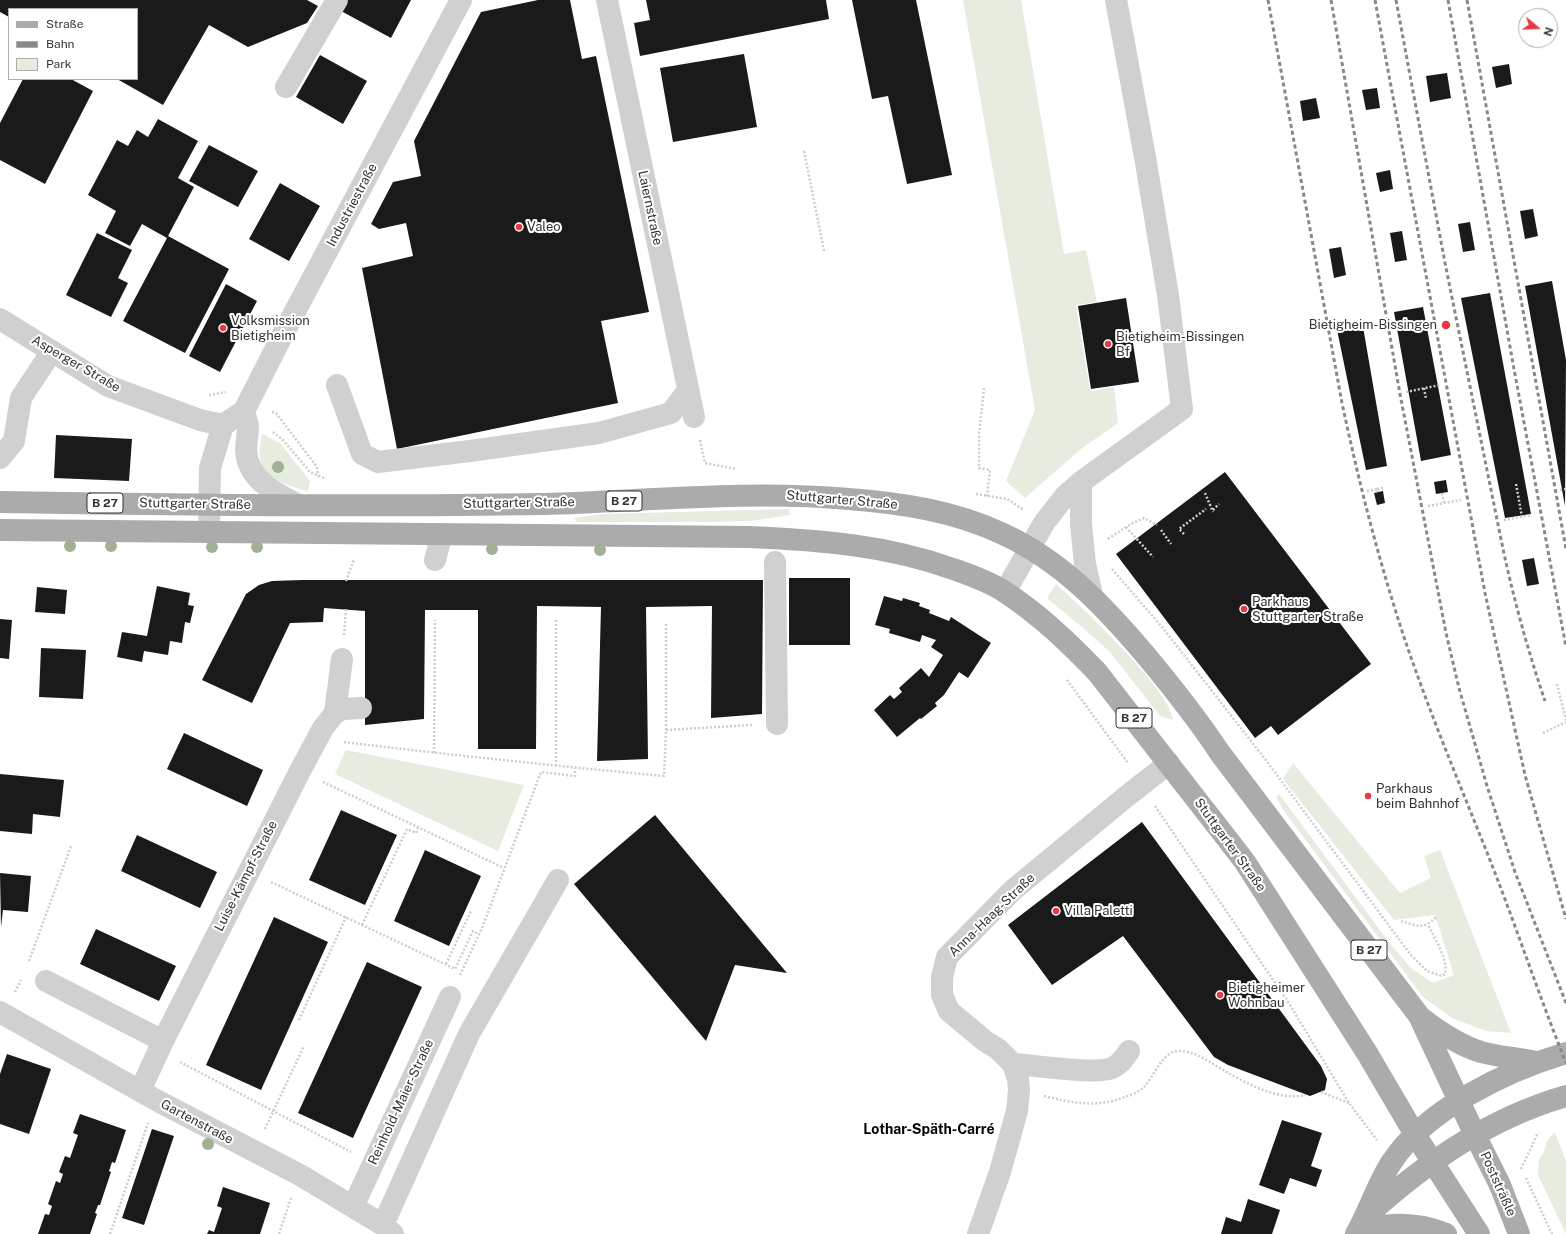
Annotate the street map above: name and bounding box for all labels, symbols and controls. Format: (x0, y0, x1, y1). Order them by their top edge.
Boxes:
legend (8, 8, 138, 80)
north arrow (1518, 8, 1558, 48)
text: Straße (46, 17, 83, 31)
text: N (1541, 26, 1555, 38)
text: Bahn (46, 37, 75, 51)
text: Park (46, 57, 72, 71)
street label: Industriestraße (323, 161, 381, 249)
street label: Laiernstraße (634, 169, 666, 247)
place label: Valeo (527, 219, 561, 235)
marker: Valeo (514, 222, 524, 232)
place label: Volksmission Bietigheim (231, 313, 310, 344)
place label: Bietigheim-Bissingen (1309, 317, 1437, 333)
marker: Bietigheim-Bissingen (1440, 319, 1452, 331)
marker: Volksmission Bietigheim (218, 323, 228, 333)
place label: Bietigheim-Bissingen Bf (1116, 329, 1244, 360)
street label: Asperger Straße (29, 332, 123, 396)
marker: Bietigheim-Bissingen Bf (1103, 339, 1113, 349)
street label: Stuttgarter Straße (786, 487, 898, 513)
road number: B 27 (606, 491, 642, 511)
road number: B 27 (87, 493, 123, 513)
street label: Stuttgarter Straße (463, 494, 575, 512)
street label: Stuttgarter Straße (139, 495, 251, 513)
place label: Parkhaus Stuttgarter Straße (1252, 594, 1364, 625)
marker: Parkhaus Stuttgarter Straße (1239, 604, 1249, 614)
road number: B 27 (1116, 708, 1152, 728)
place label: Parkhaus beim Bahnhof (1376, 781, 1459, 812)
marker: Parkhaus beim Bahnhof (1363, 791, 1373, 801)
street label: Stuttgarter Straße (1191, 795, 1269, 895)
street label: Luise-Kämpf-Straße (211, 818, 281, 934)
street label: Anna-Haag-Straße (946, 870, 1038, 960)
place label: Villa Paletti (1064, 903, 1133, 919)
marker: Villa Paletti (1051, 906, 1061, 916)
road number: B 27 (1351, 940, 1387, 960)
place label: Bietigheimer Wohnbau (1228, 980, 1305, 1011)
marker: Bietigheimer Wohnbau (1215, 990, 1225, 1000)
street label: Reinhold-Maier-Straße (365, 1037, 437, 1167)
street label: Gartenstraße (158, 1096, 236, 1148)
district label: Lothar-Späth-Carré (863, 1122, 995, 1138)
street label: Poststräßle (1477, 1149, 1519, 1219)

